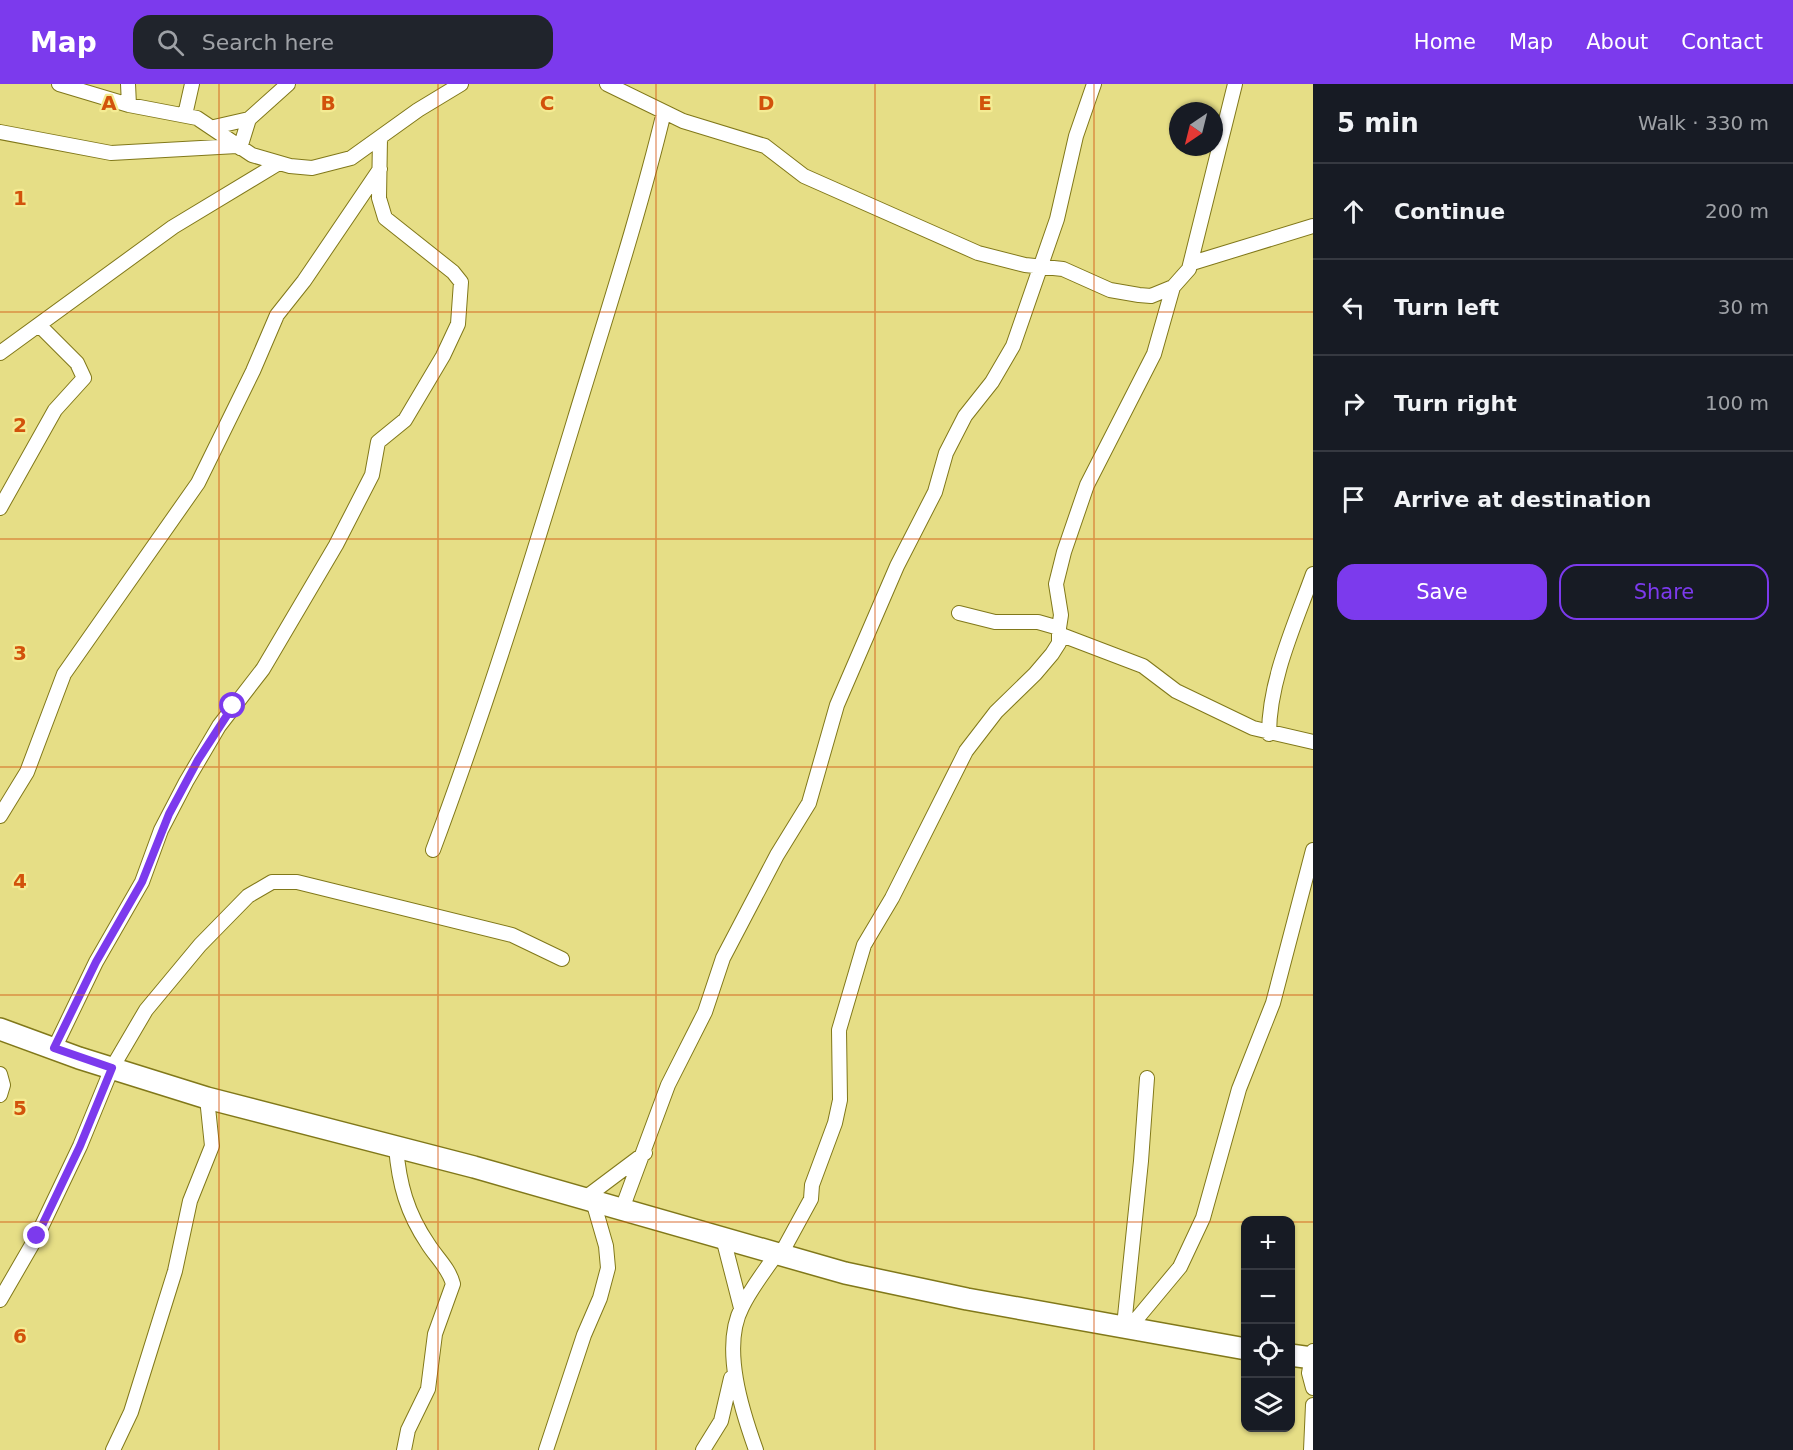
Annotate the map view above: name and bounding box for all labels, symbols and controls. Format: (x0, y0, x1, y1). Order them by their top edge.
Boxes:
search box (133, 15, 553, 69)
text: Map (30, 26, 97, 59)
icon: search (154, 26, 187, 59)
text: Search here (202, 30, 334, 55)
text: Home (1414, 30, 1476, 54)
text: Map (1509, 30, 1553, 54)
text: About (1586, 30, 1648, 54)
text: Contact (1681, 30, 1763, 54)
text: A (101, 91, 117, 115)
text: B (320, 91, 336, 115)
text: C (540, 91, 554, 115)
text: D (758, 91, 774, 115)
text: E (978, 91, 992, 115)
north arrow (1169, 102, 1223, 156)
text: 5 min (1337, 108, 1419, 138)
text: Walk · 330 m (1638, 111, 1769, 135)
text: 1 (13, 186, 27, 210)
icon: ahead (1337, 195, 1370, 228)
text: Continue (1394, 199, 1505, 224)
text: 200 m (1705, 199, 1769, 223)
icon: left (1337, 291, 1370, 324)
text: Turn left (1394, 295, 1499, 320)
text: 30 m (1718, 295, 1769, 319)
icon: right (1337, 387, 1370, 420)
text: Turn right (1394, 391, 1517, 416)
text: 100 m (1705, 391, 1769, 415)
text: 2 (13, 413, 27, 437)
icon: arrive (1337, 483, 1370, 516)
text: Arrive at destination (1394, 487, 1651, 512)
button: Save (1337, 564, 1547, 620)
button: Share (1559, 564, 1769, 620)
text: 3 (13, 641, 27, 665)
route start (219, 692, 245, 718)
text: 4 (13, 869, 27, 893)
text: 5 (13, 1096, 27, 1120)
map controls (1241, 1216, 1295, 1432)
button: + (1241, 1216, 1295, 1270)
route end (23, 1222, 49, 1248)
button: − (1241, 1270, 1295, 1324)
text: 6 (13, 1324, 27, 1348)
button: locate (1241, 1324, 1295, 1378)
button: layers (1241, 1378, 1295, 1432)

